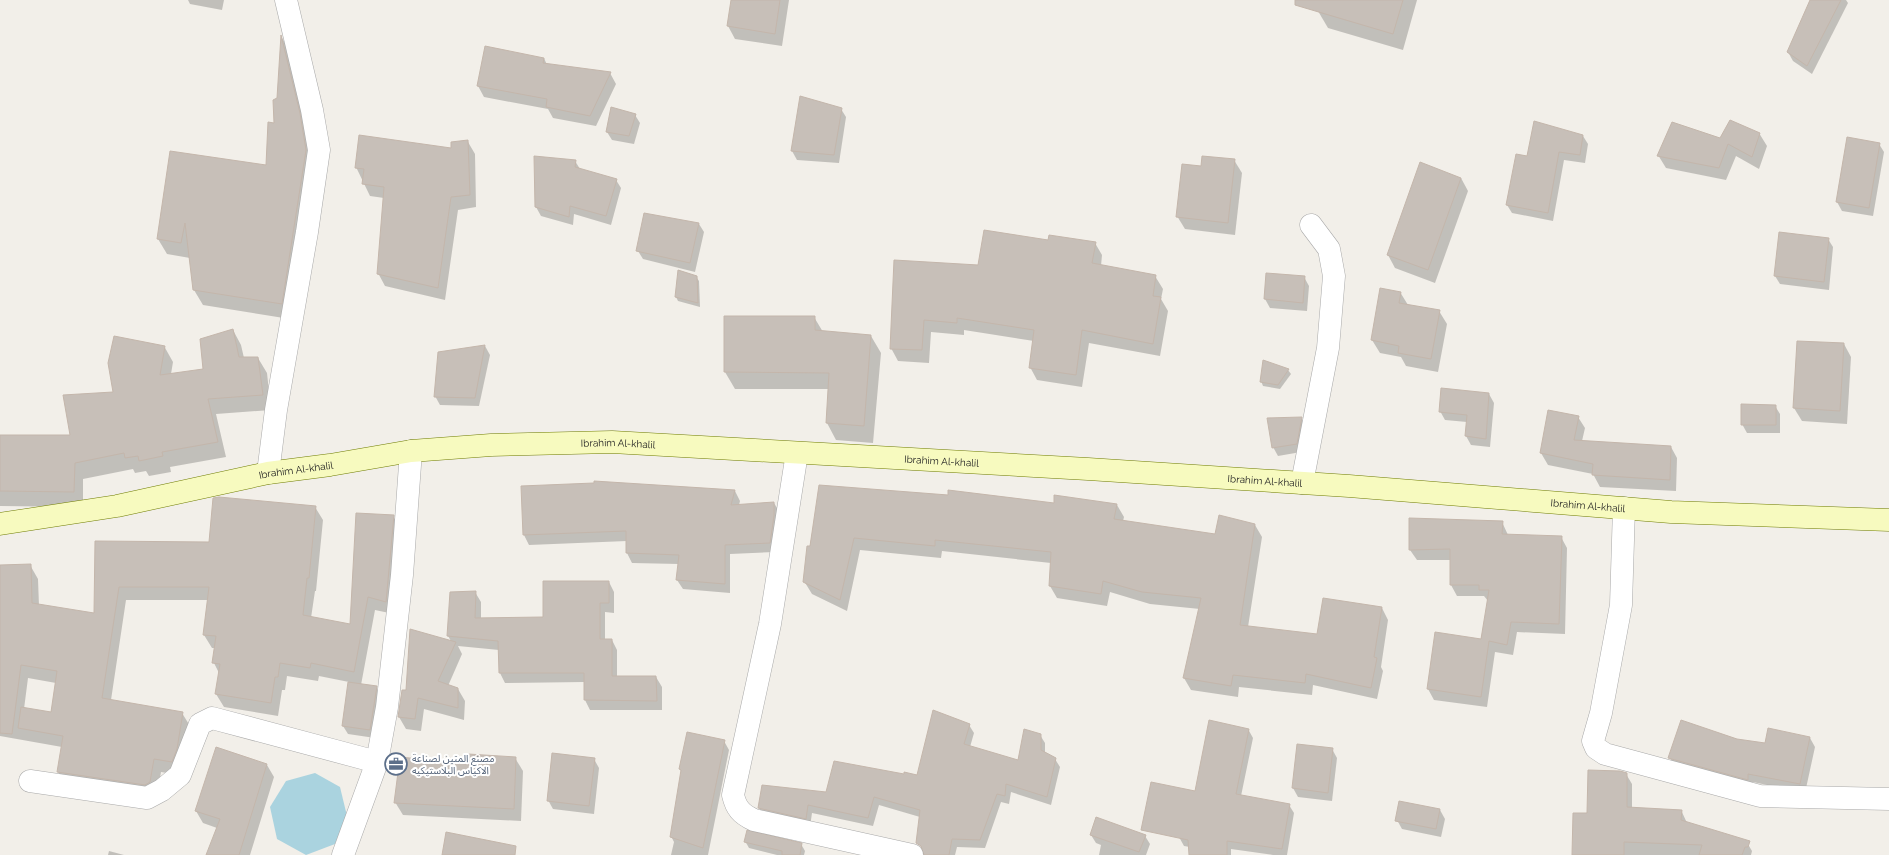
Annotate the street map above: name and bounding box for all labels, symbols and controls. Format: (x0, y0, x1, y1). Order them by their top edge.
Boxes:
street label: Ibrahim Al-khalil (581, 436, 656, 450)
street label: Ibrahim Al-khalil (904, 453, 980, 468)
street label: Ibrahim Al-khalil (258, 459, 334, 480)
street label: Ibrahim Al-khalil (1227, 473, 1303, 488)
street label: Ibrahim Al-khalil (1550, 497, 1626, 514)
office icon: مصنع المتين لصناعة الاكياس البلاستيكيه (383, 751, 409, 777)
place label: مصنع المتين لصناعة الاكياس البلاستيكيه (412, 753, 494, 776)

